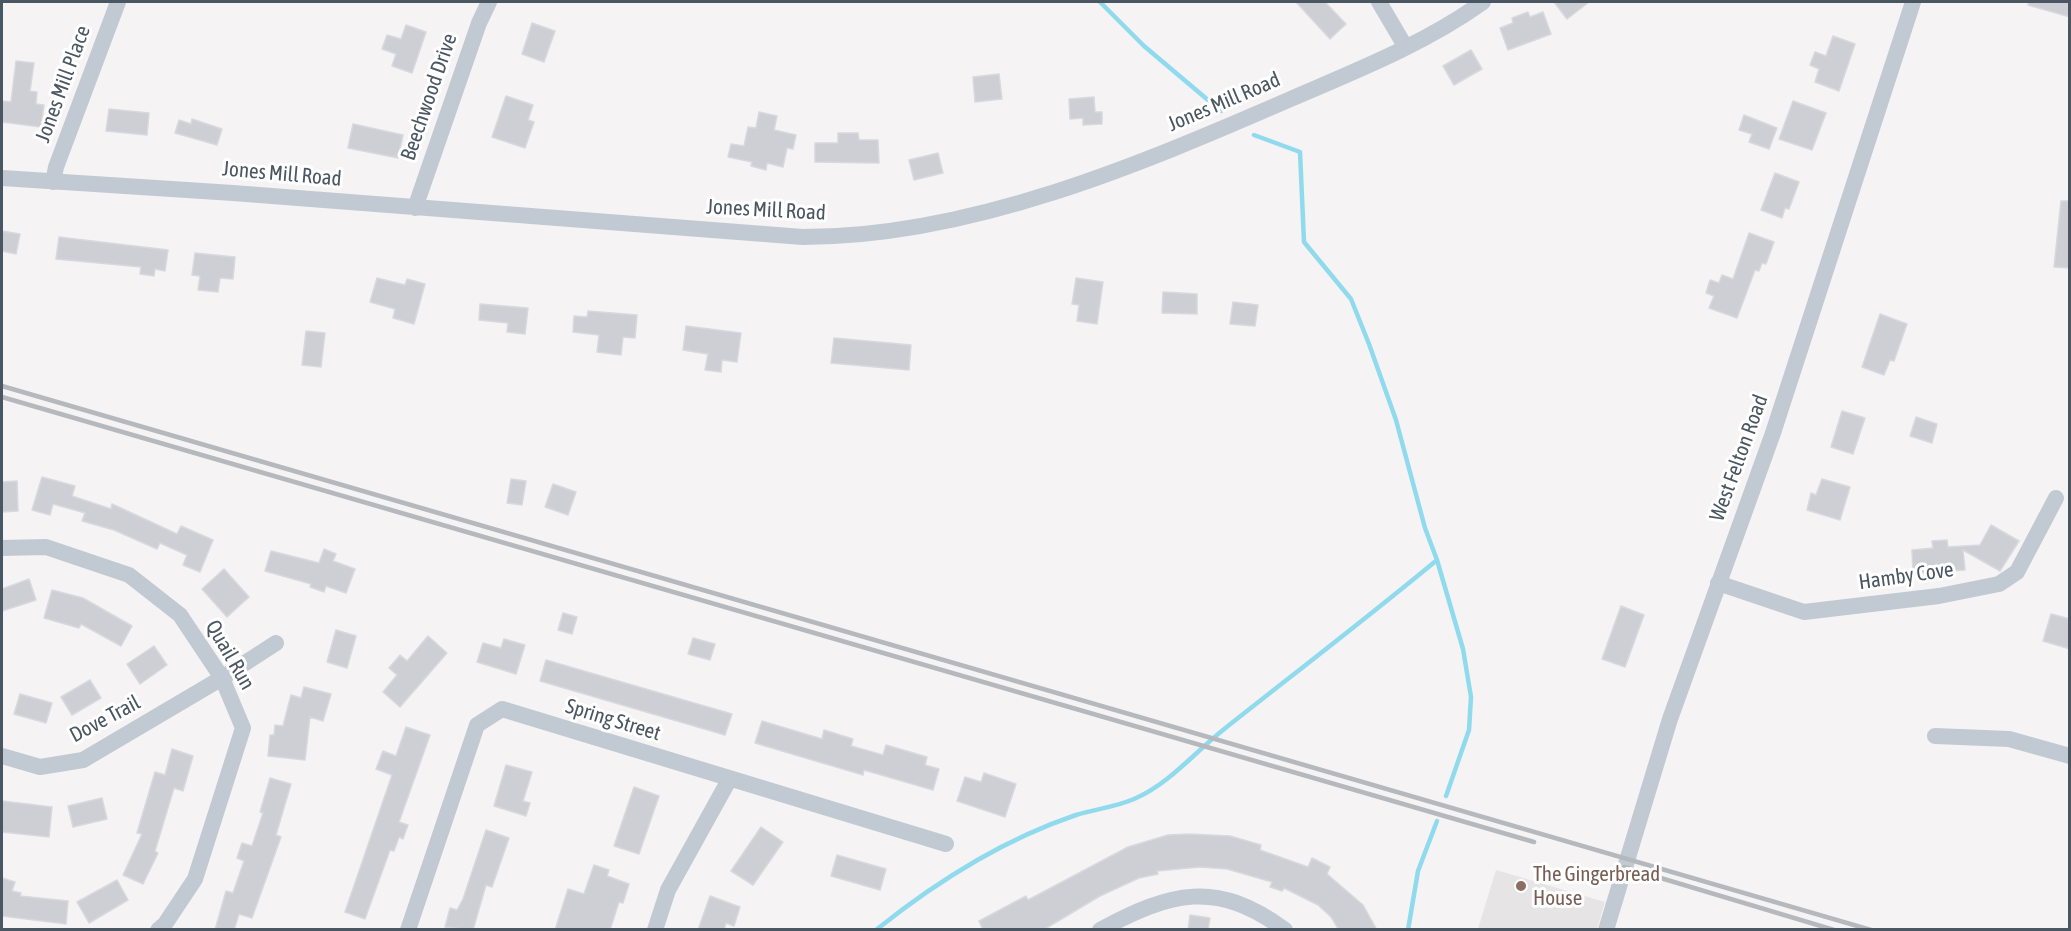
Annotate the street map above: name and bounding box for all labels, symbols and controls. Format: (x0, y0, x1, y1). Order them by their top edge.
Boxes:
street label: Jones Mill Place (30, 22, 96, 146)
street label: Beechwood Drive (396, 30, 462, 164)
street label: Jones Mill Road (1164, 67, 1284, 137)
street label: Jones Mill Road (221, 156, 343, 192)
street label: Jones Mill Road (706, 194, 826, 226)
street label: West Felton Road (1705, 391, 1773, 525)
street label: Hamby Cove (1857, 557, 1955, 595)
street label: Quail Run (200, 616, 260, 694)
street label: Dove Trail (65, 690, 145, 748)
street label: Spring Street (562, 694, 664, 746)
place label: The Gingerbread House (1533, 861, 1660, 911)
marker: The Gingerbread House (1514, 879, 1528, 893)

